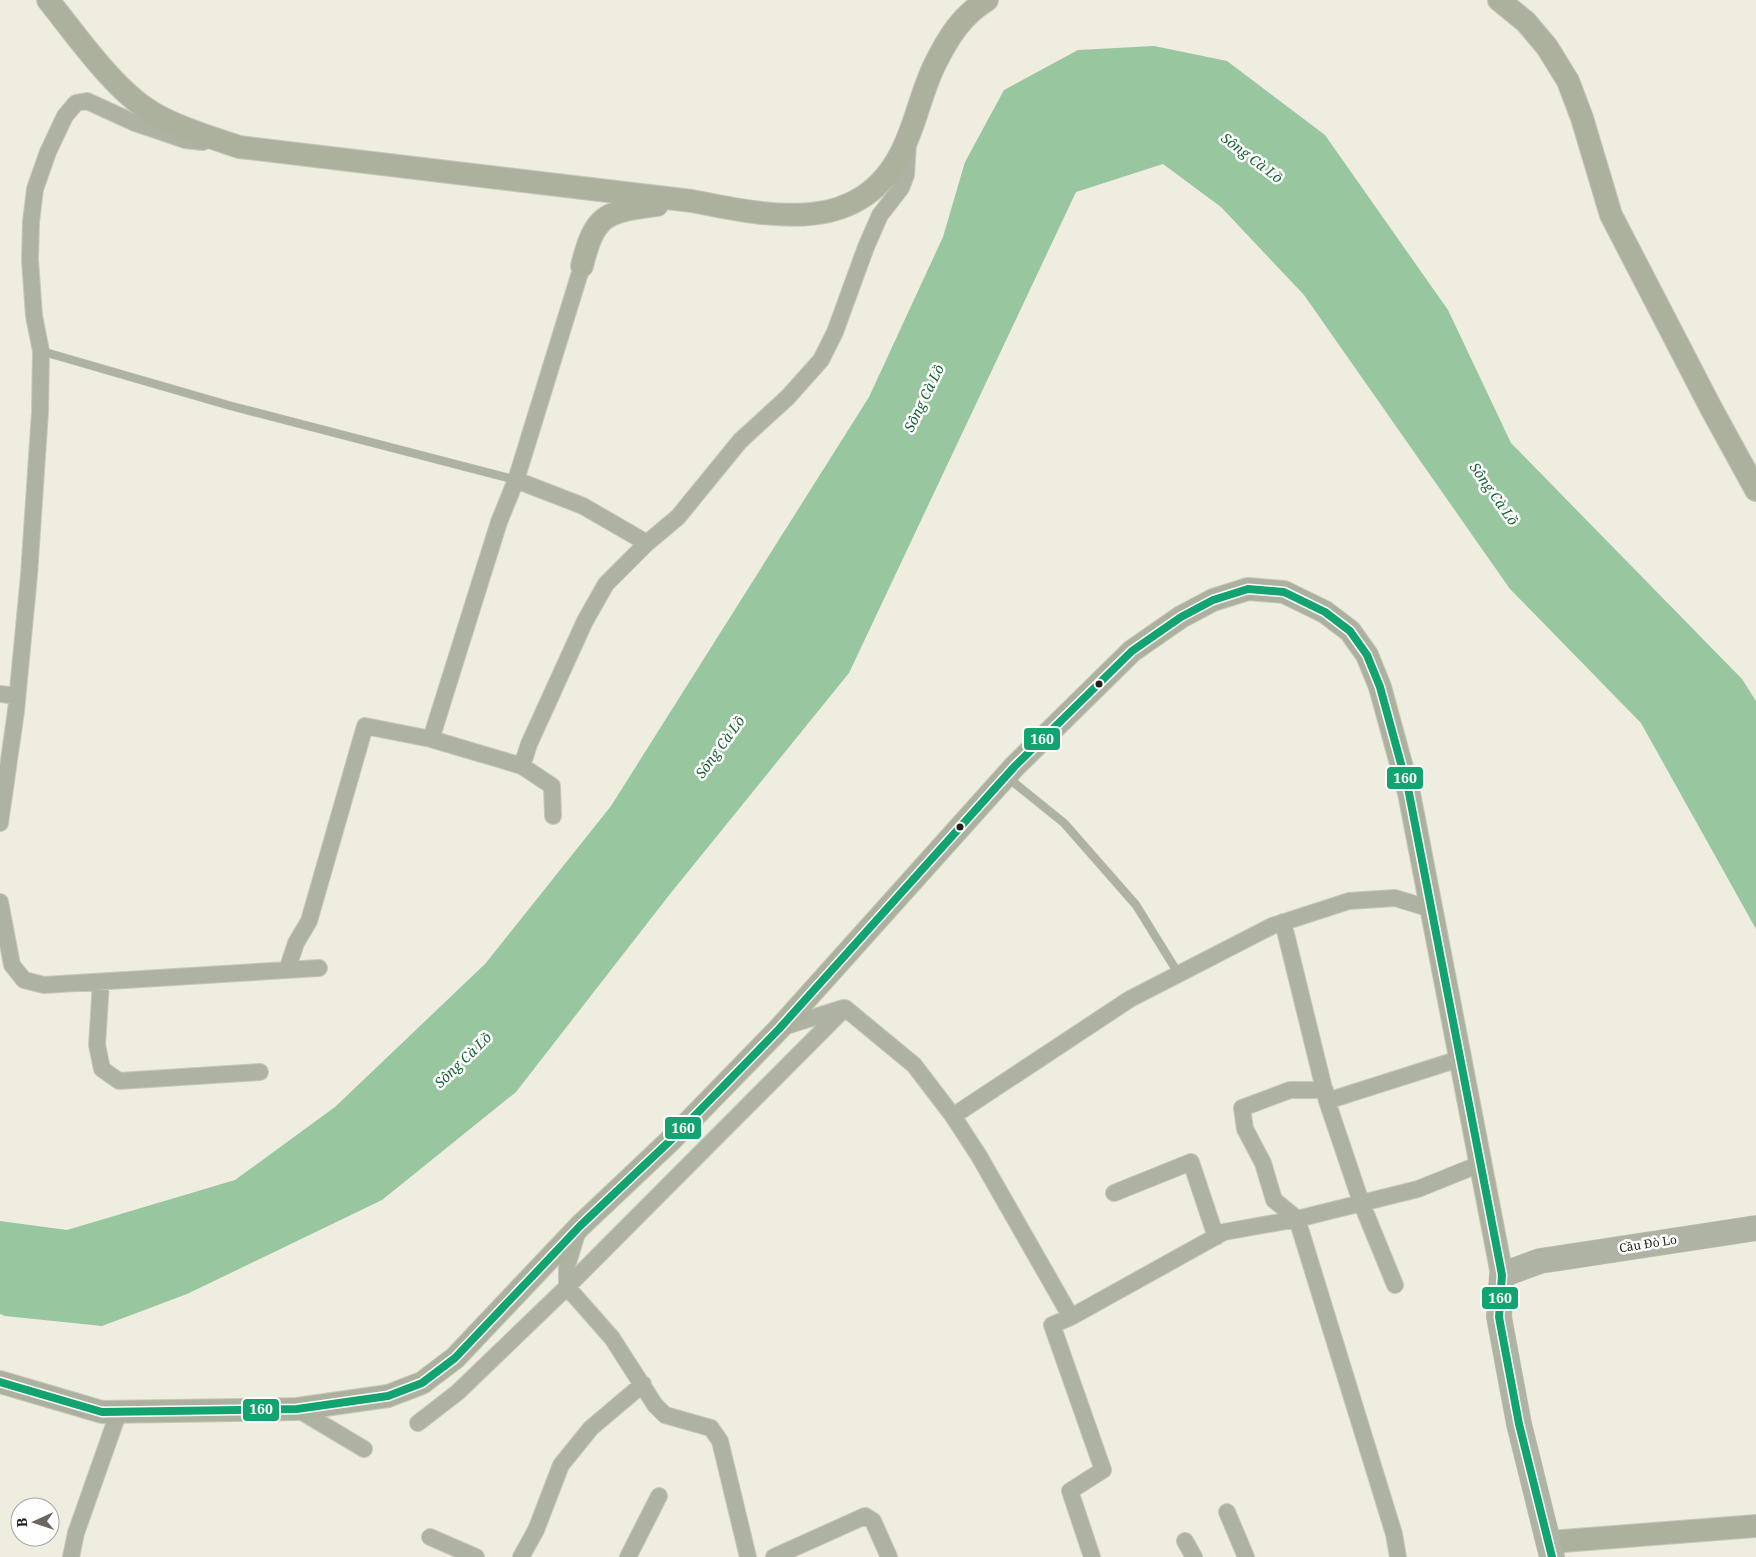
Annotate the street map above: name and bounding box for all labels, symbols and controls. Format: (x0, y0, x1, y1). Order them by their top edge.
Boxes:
water label: Sông Cà Lồ (1218, 128, 1287, 187)
water label: Sông Cà Lồ (899, 361, 948, 435)
water label: Sông Cà Lồ (1466, 458, 1523, 529)
unlabelled marker (1094, 679, 1104, 689)
water label: Sông Cà Lồ (691, 712, 749, 782)
line badge: 160 (1023, 727, 1061, 751)
text: 160 (1030, 729, 1054, 748)
line badge: 160 (1386, 766, 1424, 790)
text: 160 (1393, 768, 1417, 787)
unlabelled marker (955, 822, 965, 832)
water label: Sông Cà Lồ (430, 1028, 495, 1092)
line badge: 160 (664, 1116, 702, 1140)
text: 160 (671, 1118, 695, 1137)
street label: Cầu Đò Lo (1618, 1231, 1678, 1256)
line badge: 160 (1481, 1286, 1519, 1310)
text: 160 (1488, 1288, 1512, 1307)
line badge: 160 (242, 1398, 280, 1422)
text: 160 (249, 1399, 273, 1418)
north arrow (10, 1497, 60, 1547)
text: B (12, 1518, 31, 1528)

